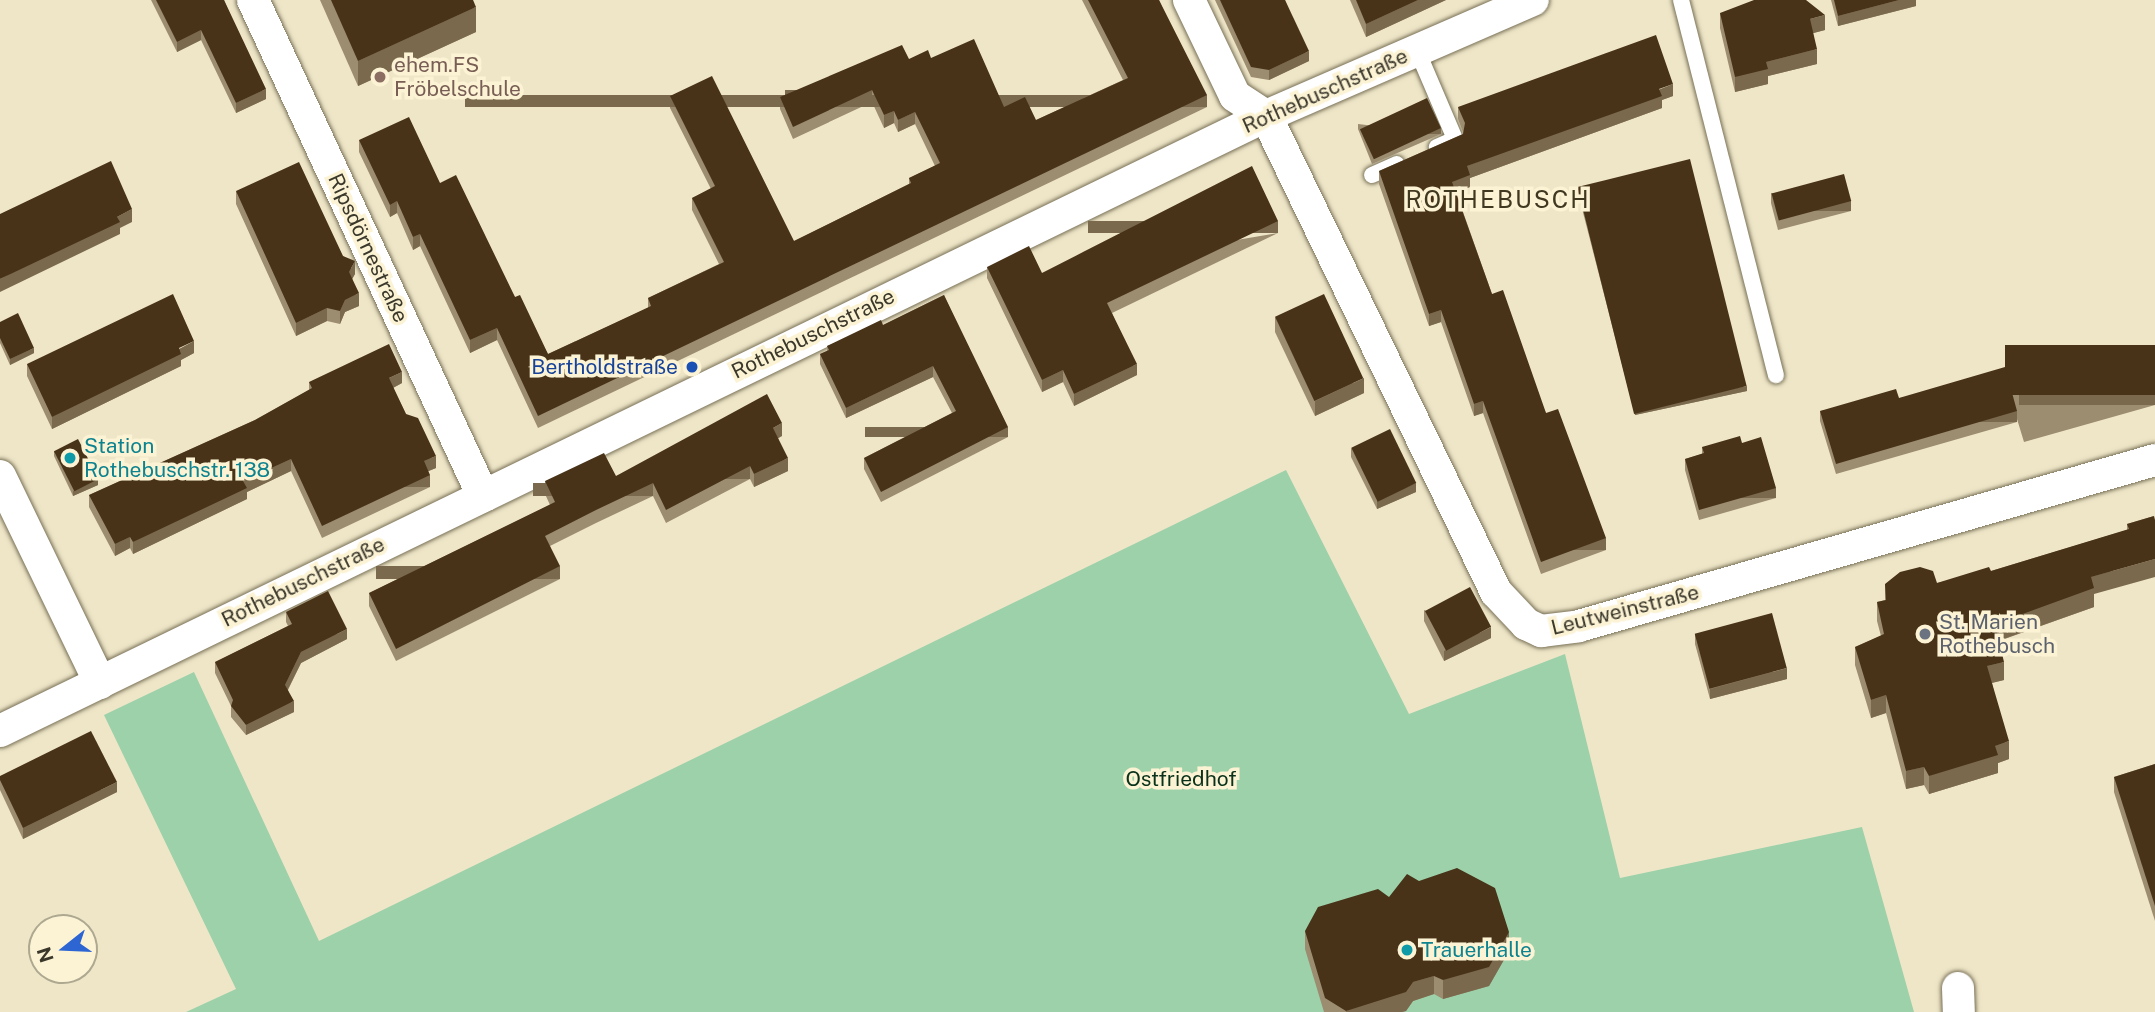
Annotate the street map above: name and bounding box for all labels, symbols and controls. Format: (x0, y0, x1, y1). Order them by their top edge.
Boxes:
street label: Rothebuschstraße (1238, 43, 1412, 139)
place label: ehem.FS Fröbelschule (394, 52, 521, 102)
marker: ehem.FS Fröbelschule (372, 69, 388, 85)
street label: Ripsdörnestraße (322, 170, 414, 326)
district label: ROTHEBUSCH (1407, 186, 1589, 214)
street label: Rothebuschstraße (727, 284, 899, 384)
place label: Bertholdstraße (531, 354, 678, 380)
marker: Bertholdstraße (684, 359, 700, 375)
place label: Station Rothebuschstr. 138 (84, 433, 270, 483)
marker: Station Rothebuschstr. 138 (62, 450, 78, 466)
street label: Rothebuschstraße (217, 532, 389, 632)
street label: Leutweinstraße (1548, 579, 1702, 641)
place label: St. Marien Rothebusch (1939, 609, 2055, 659)
marker: St. Marien Rothebusch (1917, 626, 1933, 642)
park label: Ostfriedhof (1125, 766, 1237, 792)
north arrow (28, 914, 98, 984)
place label: Trauerhalle (1421, 937, 1532, 963)
marker: Trauerhalle (1399, 942, 1415, 958)
text: N (32, 944, 58, 965)

